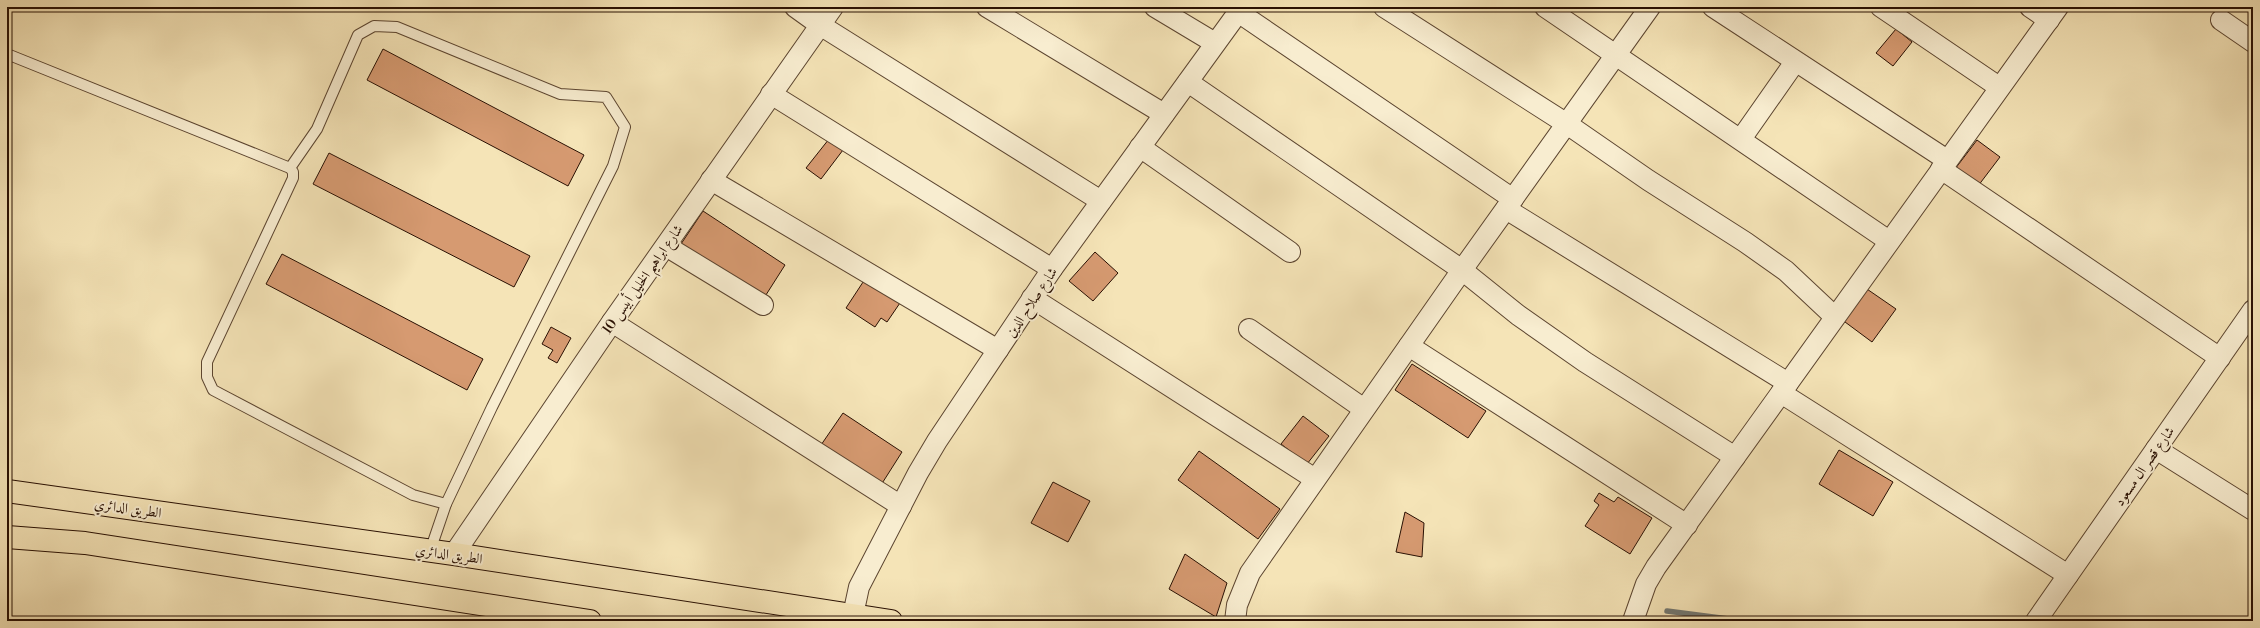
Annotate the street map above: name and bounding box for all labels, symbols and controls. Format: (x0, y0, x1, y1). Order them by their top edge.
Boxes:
street label: شارع ابراهيم الخليل أبيس 10 (597, 220, 691, 340)
street label: شارع صلاح الدين (1002, 264, 1064, 343)
street label: شارع قصر ال مسعود (2111, 423, 2181, 511)
street label: الطريق الدائري (93, 495, 163, 525)
street label: الطريق الدائري (414, 541, 484, 571)

